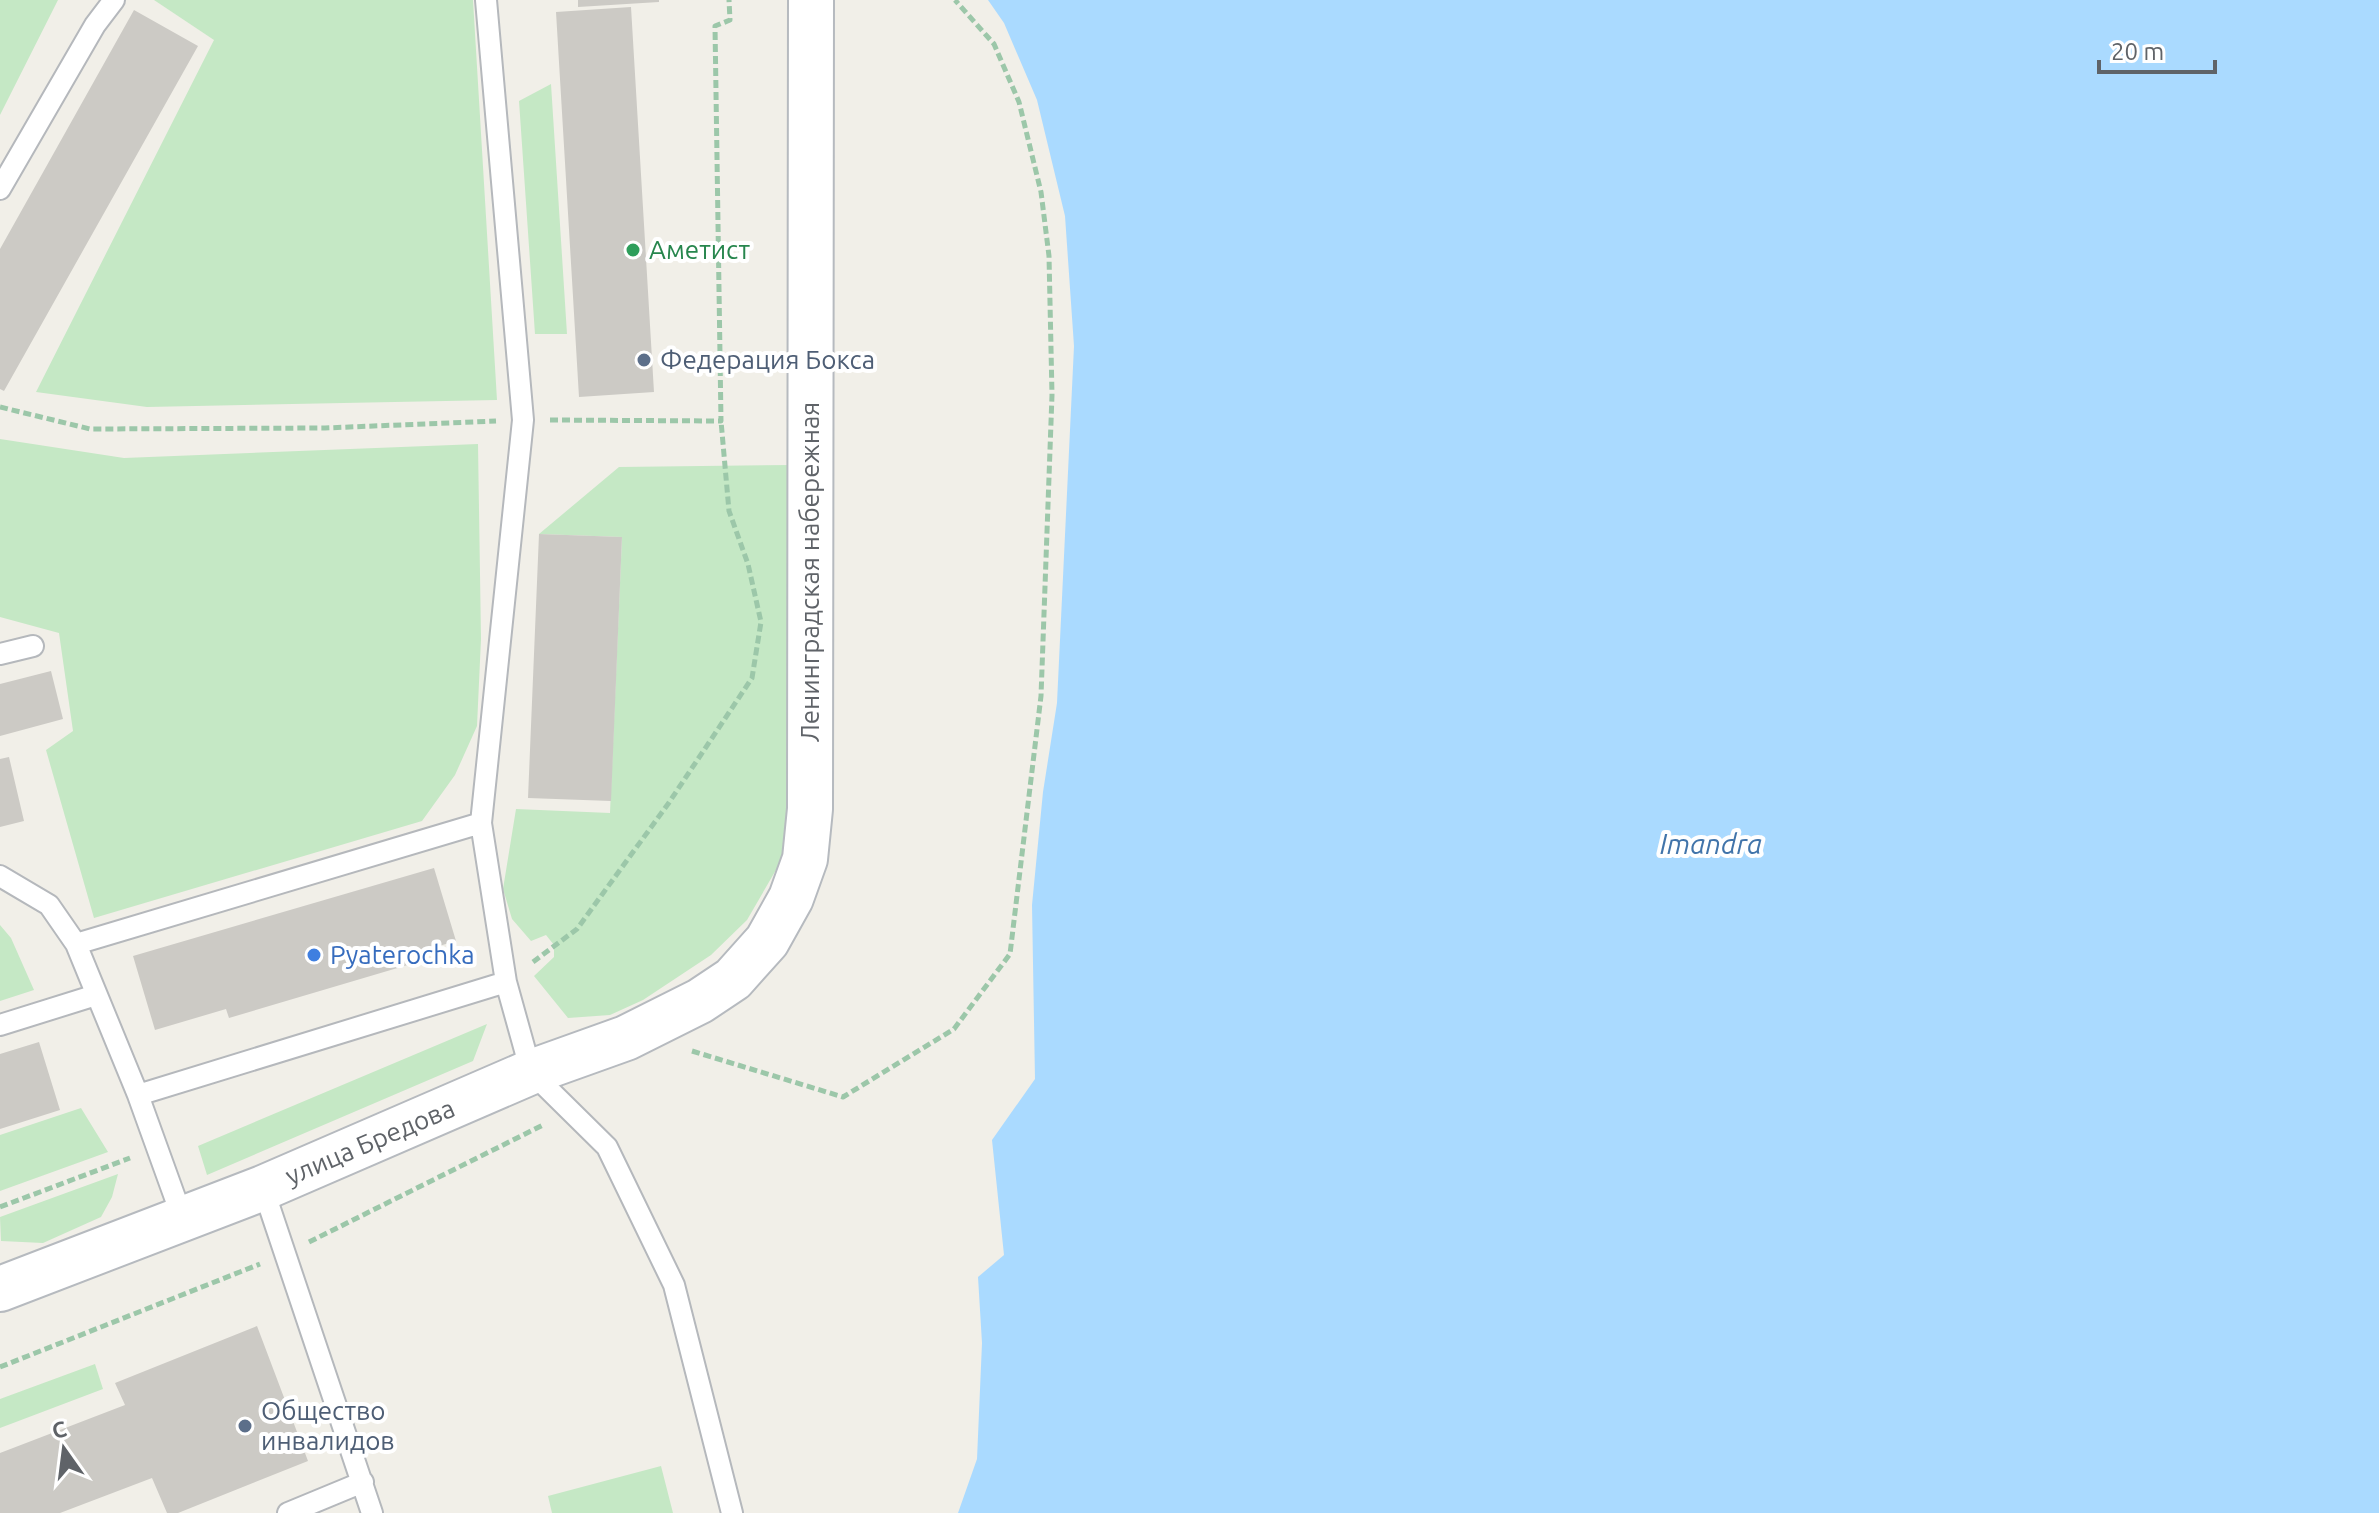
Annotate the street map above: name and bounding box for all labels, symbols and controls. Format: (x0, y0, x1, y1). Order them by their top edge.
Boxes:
scale bar (2099, 24, 2215, 74)
text: 20 m (2111, 38, 2164, 65)
place label: Аметист (649, 235, 751, 264)
marker: Аметист (624, 241, 642, 259)
place label: Федерация Бокса (660, 345, 875, 374)
marker: Федерация Бокса (635, 351, 653, 369)
street label: Ленинградская набережная (795, 402, 824, 742)
water label: Imandra (1660, 828, 1762, 859)
place label: Pyaterochka (330, 940, 475, 969)
marker: Pyaterochka (305, 946, 323, 964)
street label: улица Бредова (281, 1093, 459, 1190)
place label: Общество инвалидов (261, 1396, 395, 1455)
north arrow (24, 1409, 104, 1489)
text: С (49, 1415, 69, 1443)
marker: Общество инвалидов (236, 1417, 254, 1435)

